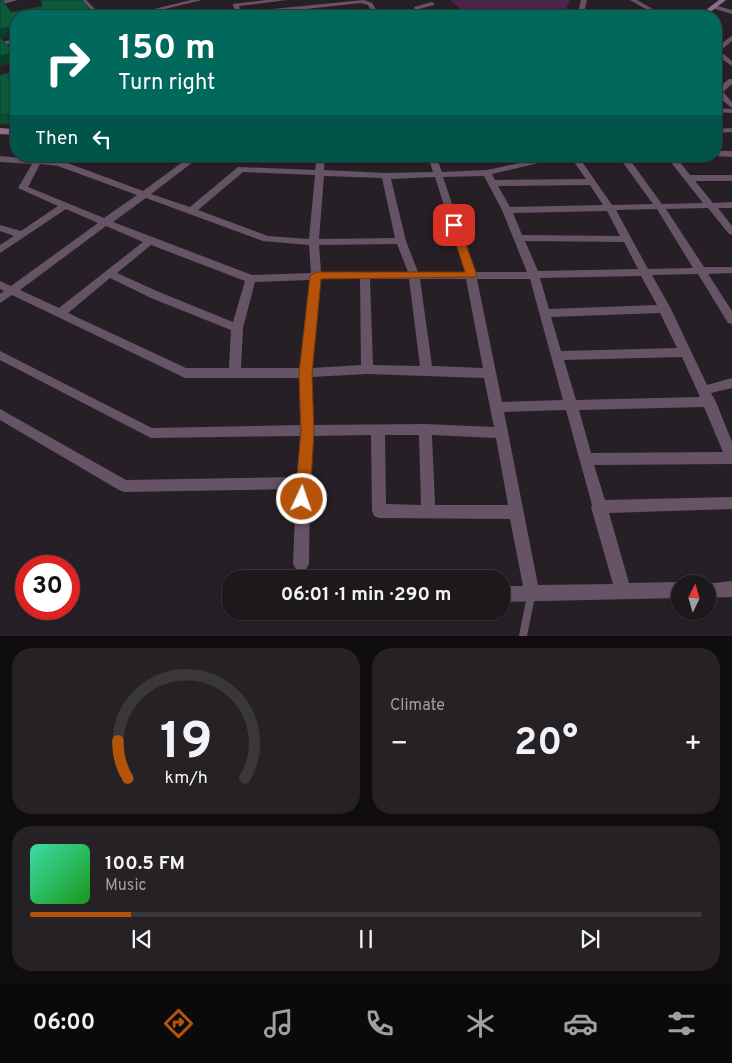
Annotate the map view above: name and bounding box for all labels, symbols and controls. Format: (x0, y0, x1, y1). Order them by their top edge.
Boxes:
text: 150 m (118, 27, 216, 71)
icon: right (35, 30, 100, 95)
text: Turn right (118, 70, 215, 97)
icon: left (88, 125, 116, 153)
text: Then (35, 127, 78, 151)
pin (433, 204, 475, 246)
icon: arrive (440, 211, 468, 239)
position arrow (275, 472, 327, 524)
speed limit sign: 30 (15, 555, 80, 620)
north arrow (671, 575, 716, 620)
map controls (671, 575, 716, 620)
text: 06:01 · 1 min · 290 m (281, 583, 451, 607)
text: Climate (390, 696, 445, 716)
text: 19 (160, 711, 212, 777)
text: 20° (514, 720, 578, 769)
text: − (390, 727, 408, 763)
text: + (684, 727, 702, 763)
text: km/h (164, 767, 208, 790)
text: 100.5 FM (105, 852, 185, 876)
text: Music (105, 876, 146, 896)
icon: previous (128, 925, 156, 953)
icon: pause (352, 925, 380, 953)
icon: next (576, 925, 604, 953)
icon: directions (161, 1006, 196, 1041)
icon: music (261, 1006, 296, 1041)
icon: phone (362, 1006, 397, 1041)
icon: climate (463, 1006, 498, 1041)
icon: car (563, 1006, 598, 1041)
icon: filters (664, 1006, 699, 1041)
text: 06:00 (33, 1010, 95, 1037)

